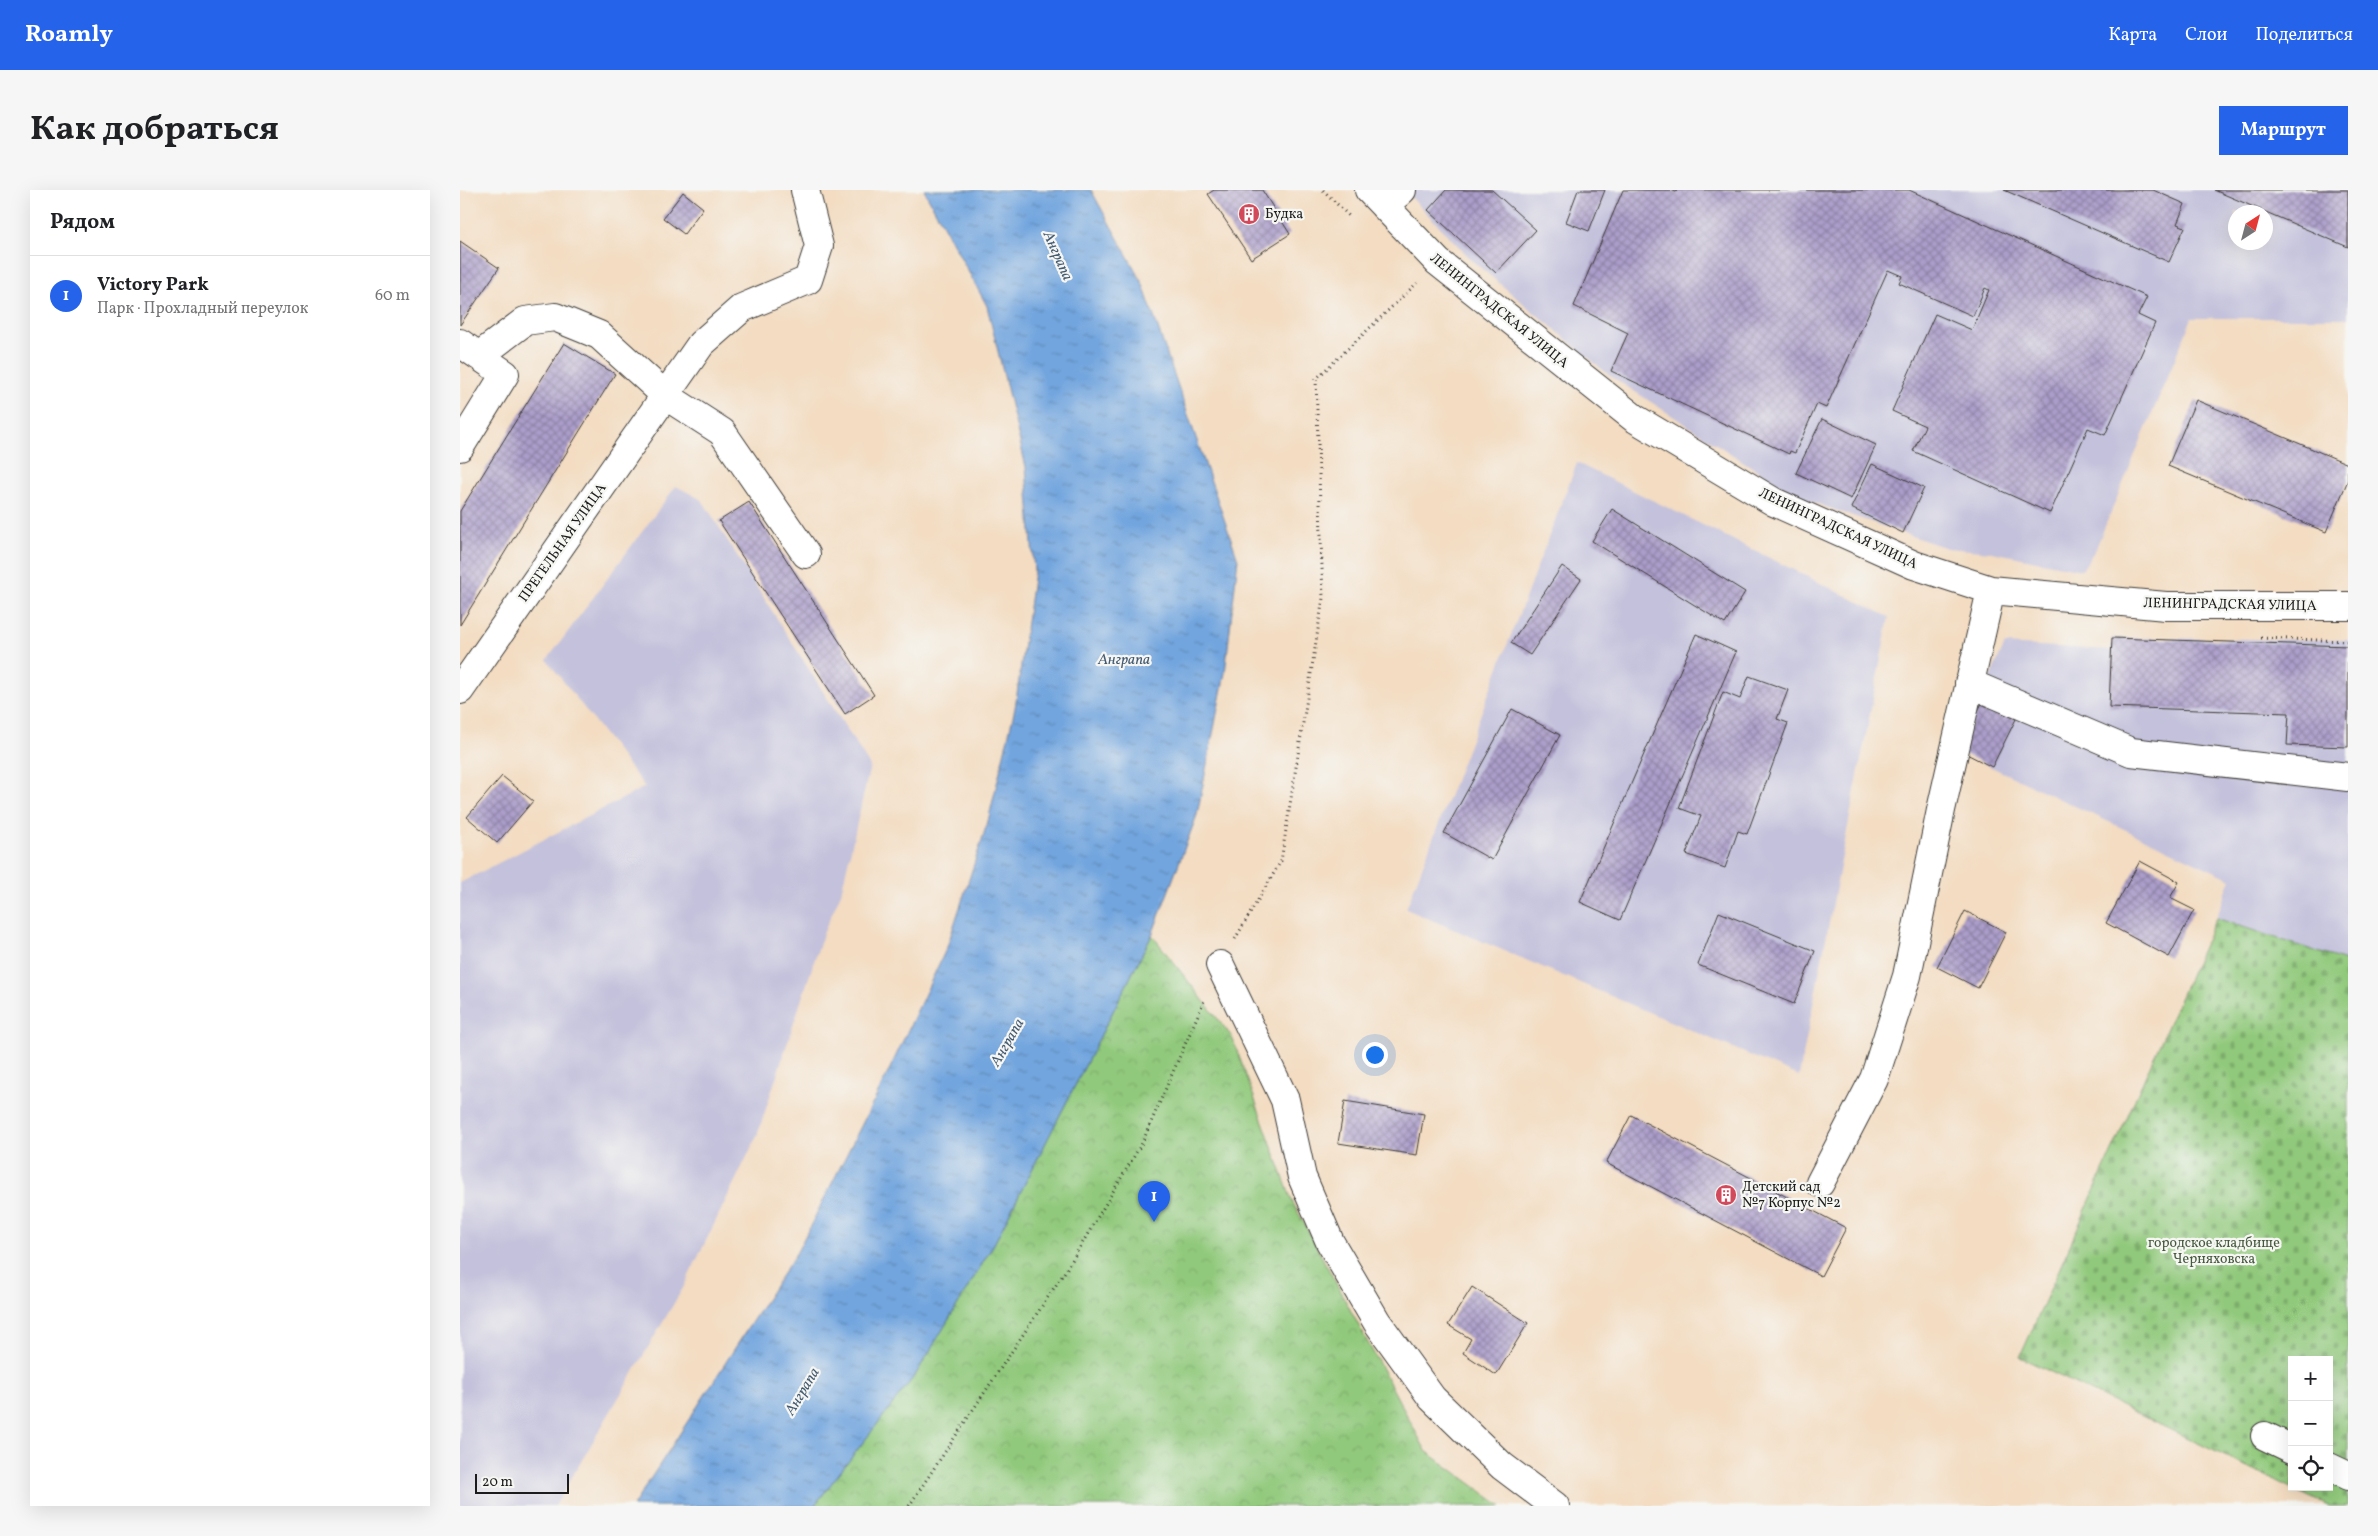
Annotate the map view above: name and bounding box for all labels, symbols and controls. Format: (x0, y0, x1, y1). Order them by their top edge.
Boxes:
text: Roamly (25, 18, 113, 52)
text: Карта (2109, 23, 2157, 48)
text: Слои (2185, 23, 2227, 48)
text: Поделиться (2255, 23, 2353, 48)
text: Как добраться (30, 106, 279, 154)
button: Маршрут (2219, 106, 2348, 155)
building icon: Будка (1237, 202, 1261, 226)
place label: Будка (1265, 205, 1303, 224)
north arrow (2228, 205, 2273, 250)
text: Рядом (50, 208, 115, 237)
water label: Анграпа (1036, 227, 1077, 284)
street label: ЛЕНИНГРАДСКАЯ УЛИЦА (1426, 249, 1572, 373)
text: Victory Park (97, 272, 209, 298)
text: 1 (63, 285, 69, 307)
text: 60 m (375, 285, 410, 307)
text: Парк · Прохладный переулок (97, 298, 308, 320)
street label: ПРЕГЕЛЬНАЯ УЛИЦА (515, 480, 611, 606)
street label: ЛЕНИНГРАДСКАЯ УЛИЦА (1756, 484, 1921, 574)
street label: ЛЕНИНГРАДСКАЯ УЛИЦА (2143, 594, 2317, 616)
water label: Анграпа (1097, 650, 1150, 671)
water label: Анграпа (985, 1015, 1030, 1072)
your location (1362, 1042, 1388, 1068)
place label: Детский сад №7 Корпус №2 (1742, 1178, 1841, 1213)
pin: 1 (1138, 1181, 1170, 1222)
building icon: Детский сад №7 Корпус №2 (1714, 1183, 1738, 1207)
park label: городское кладбище Черняховска (2148, 1234, 2280, 1269)
map controls (2288, 1356, 2333, 1491)
button: + (2288, 1356, 2333, 1401)
water label: Анграпа (780, 1364, 825, 1421)
button: − (2288, 1401, 2333, 1446)
button: locate (2288, 1446, 2333, 1491)
scale bar (475, 1471, 569, 1494)
text: 20 m (482, 1473, 513, 1492)

